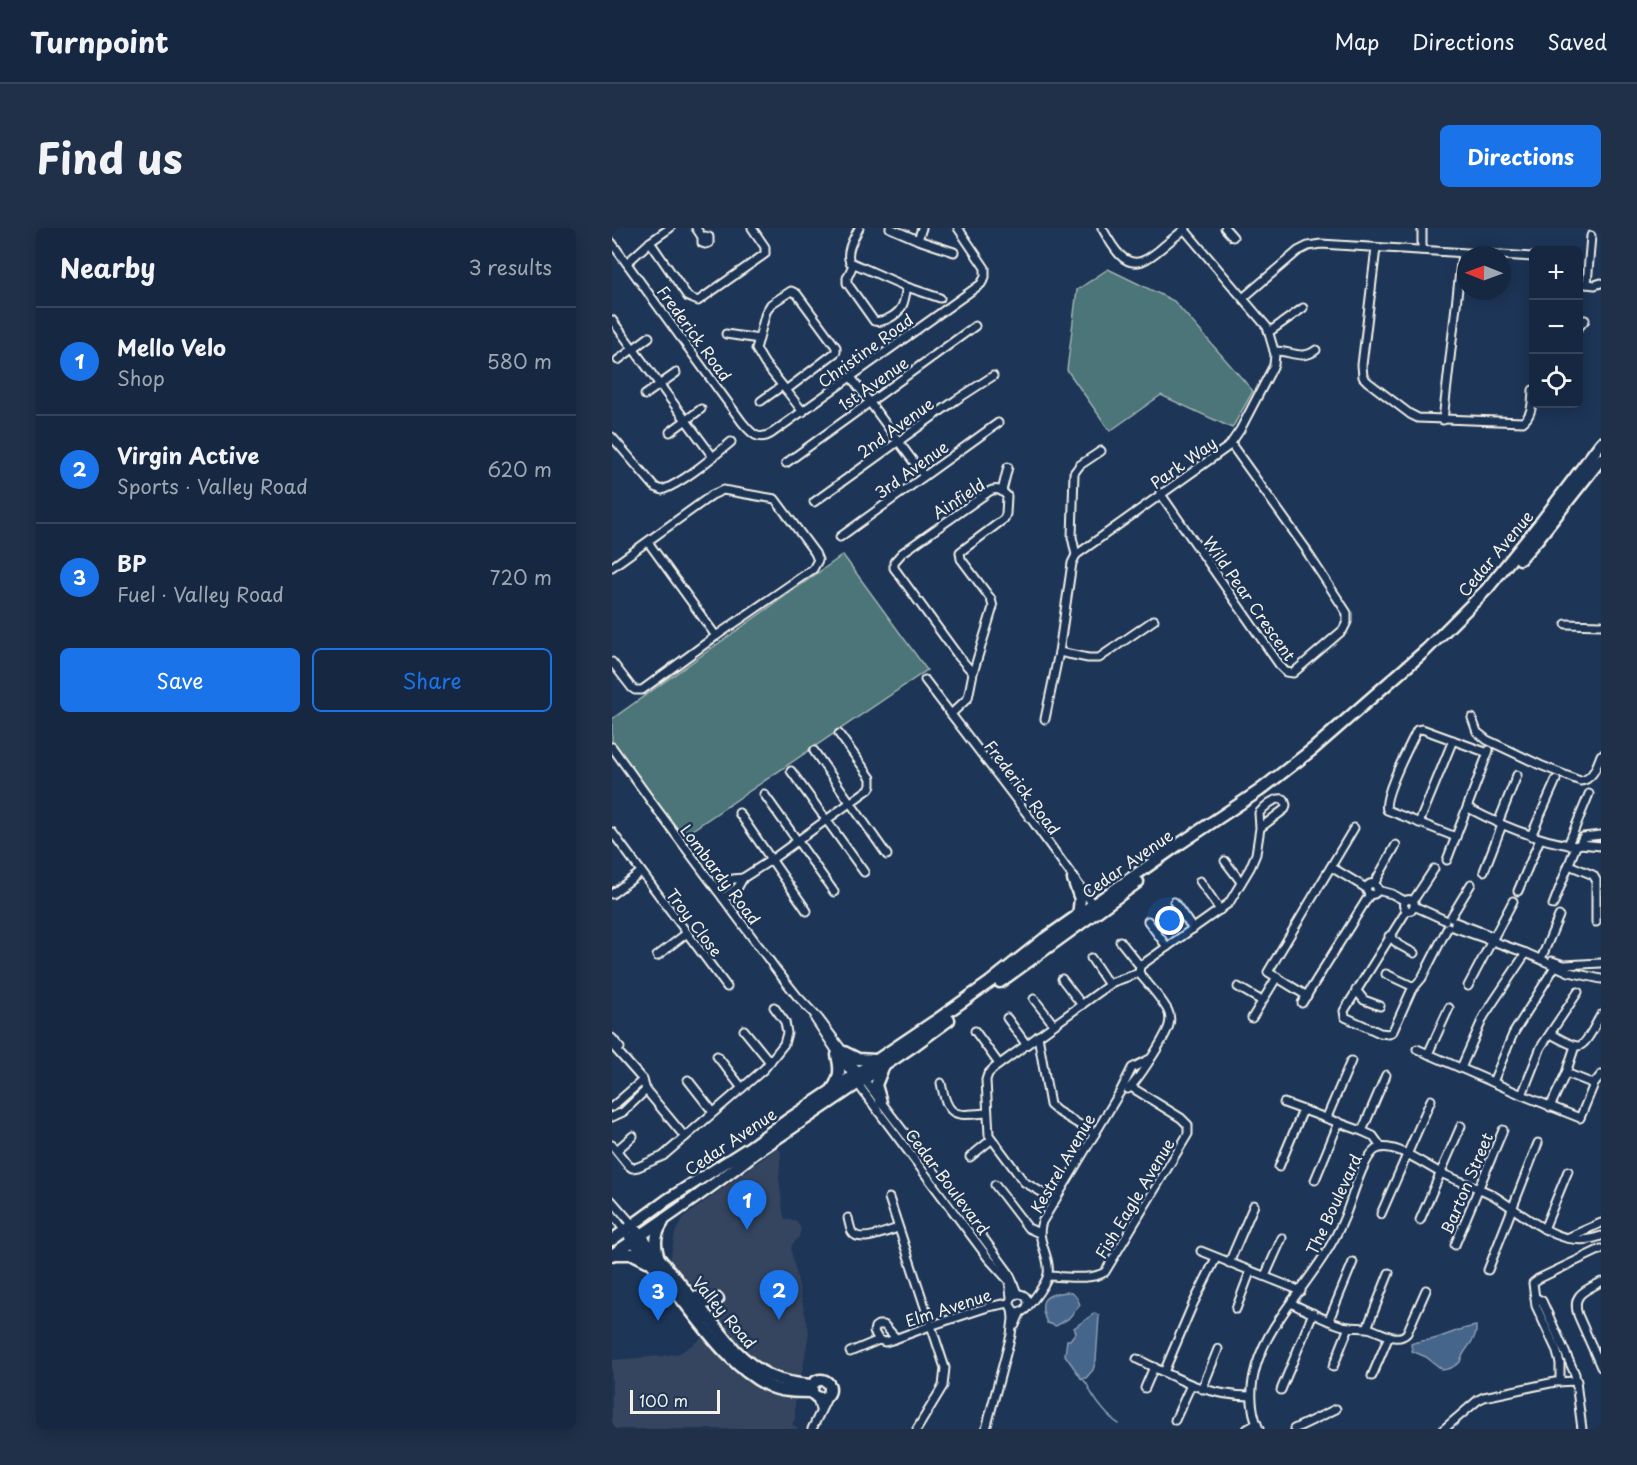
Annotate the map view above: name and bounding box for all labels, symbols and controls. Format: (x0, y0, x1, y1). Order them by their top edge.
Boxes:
text: Turnpoint (30, 20, 169, 63)
text: Map (1334, 25, 1379, 57)
text: Directions (1412, 25, 1514, 57)
text: Saved (1547, 25, 1607, 57)
text: Find us (36, 125, 183, 188)
button: Directions (1440, 125, 1601, 187)
north arrow (1457, 246, 1511, 300)
map controls (1529, 246, 1583, 408)
button: + (1529, 246, 1583, 300)
text: Nearby (60, 248, 155, 287)
text: 3 results (469, 252, 552, 282)
street label: Frederick Road (652, 280, 738, 386)
button: − (1529, 300, 1583, 354)
street label: Christine Road (812, 307, 918, 393)
text: Mello Velo (117, 330, 226, 363)
text: 1 (75, 346, 84, 376)
text: 580 m (487, 346, 552, 376)
street label: 1st Avenue (833, 350, 913, 416)
button: locate (1529, 354, 1583, 408)
text: Shop (117, 363, 165, 393)
street label: 2nd Avenue (852, 391, 938, 463)
street label: Park Way (1145, 430, 1221, 494)
street label: 3rd Avenue (869, 434, 953, 504)
text: Virgin Active (117, 438, 259, 471)
text: 2 (72, 454, 87, 484)
text: 620 m (488, 454, 552, 484)
text: Sports · Valley Road (117, 471, 308, 501)
street label: Ainfield (927, 472, 989, 524)
street label: Cedar Avenue (1452, 504, 1538, 601)
street label: Wild Pear Crescent (1198, 531, 1302, 665)
text: BP (117, 546, 146, 579)
text: 3 (73, 562, 86, 592)
text: 720 m (490, 562, 552, 592)
text: Fuel · Valley Road (117, 579, 284, 609)
button: Save (60, 648, 300, 712)
button: Share (312, 648, 552, 712)
street label: Frederick Road (979, 735, 1067, 839)
street label: Lombardy Road (675, 819, 767, 929)
street label: Cedar Avenue (1077, 823, 1178, 903)
street label: Troy Close (661, 883, 729, 961)
your location (1155, 906, 1184, 935)
street label: Cedar Avenue (679, 1101, 781, 1181)
street label: Kestrel Avenue (1024, 1109, 1100, 1217)
street label: Cedar Boulevard (900, 1123, 996, 1239)
street label: Barton Street (1434, 1128, 1498, 1238)
street label: Fish Eagle Avenue (1088, 1133, 1180, 1263)
street label: The Boulevard (1299, 1149, 1367, 1258)
pin: 1 (728, 1180, 766, 1230)
pin: 2 (760, 1270, 798, 1320)
street label: Valley Road (687, 1271, 763, 1353)
pin: 3 (638, 1272, 678, 1321)
street label: Elm Avenue (902, 1282, 994, 1332)
scale bar (630, 1387, 720, 1414)
text: 100 m (639, 1388, 688, 1412)

